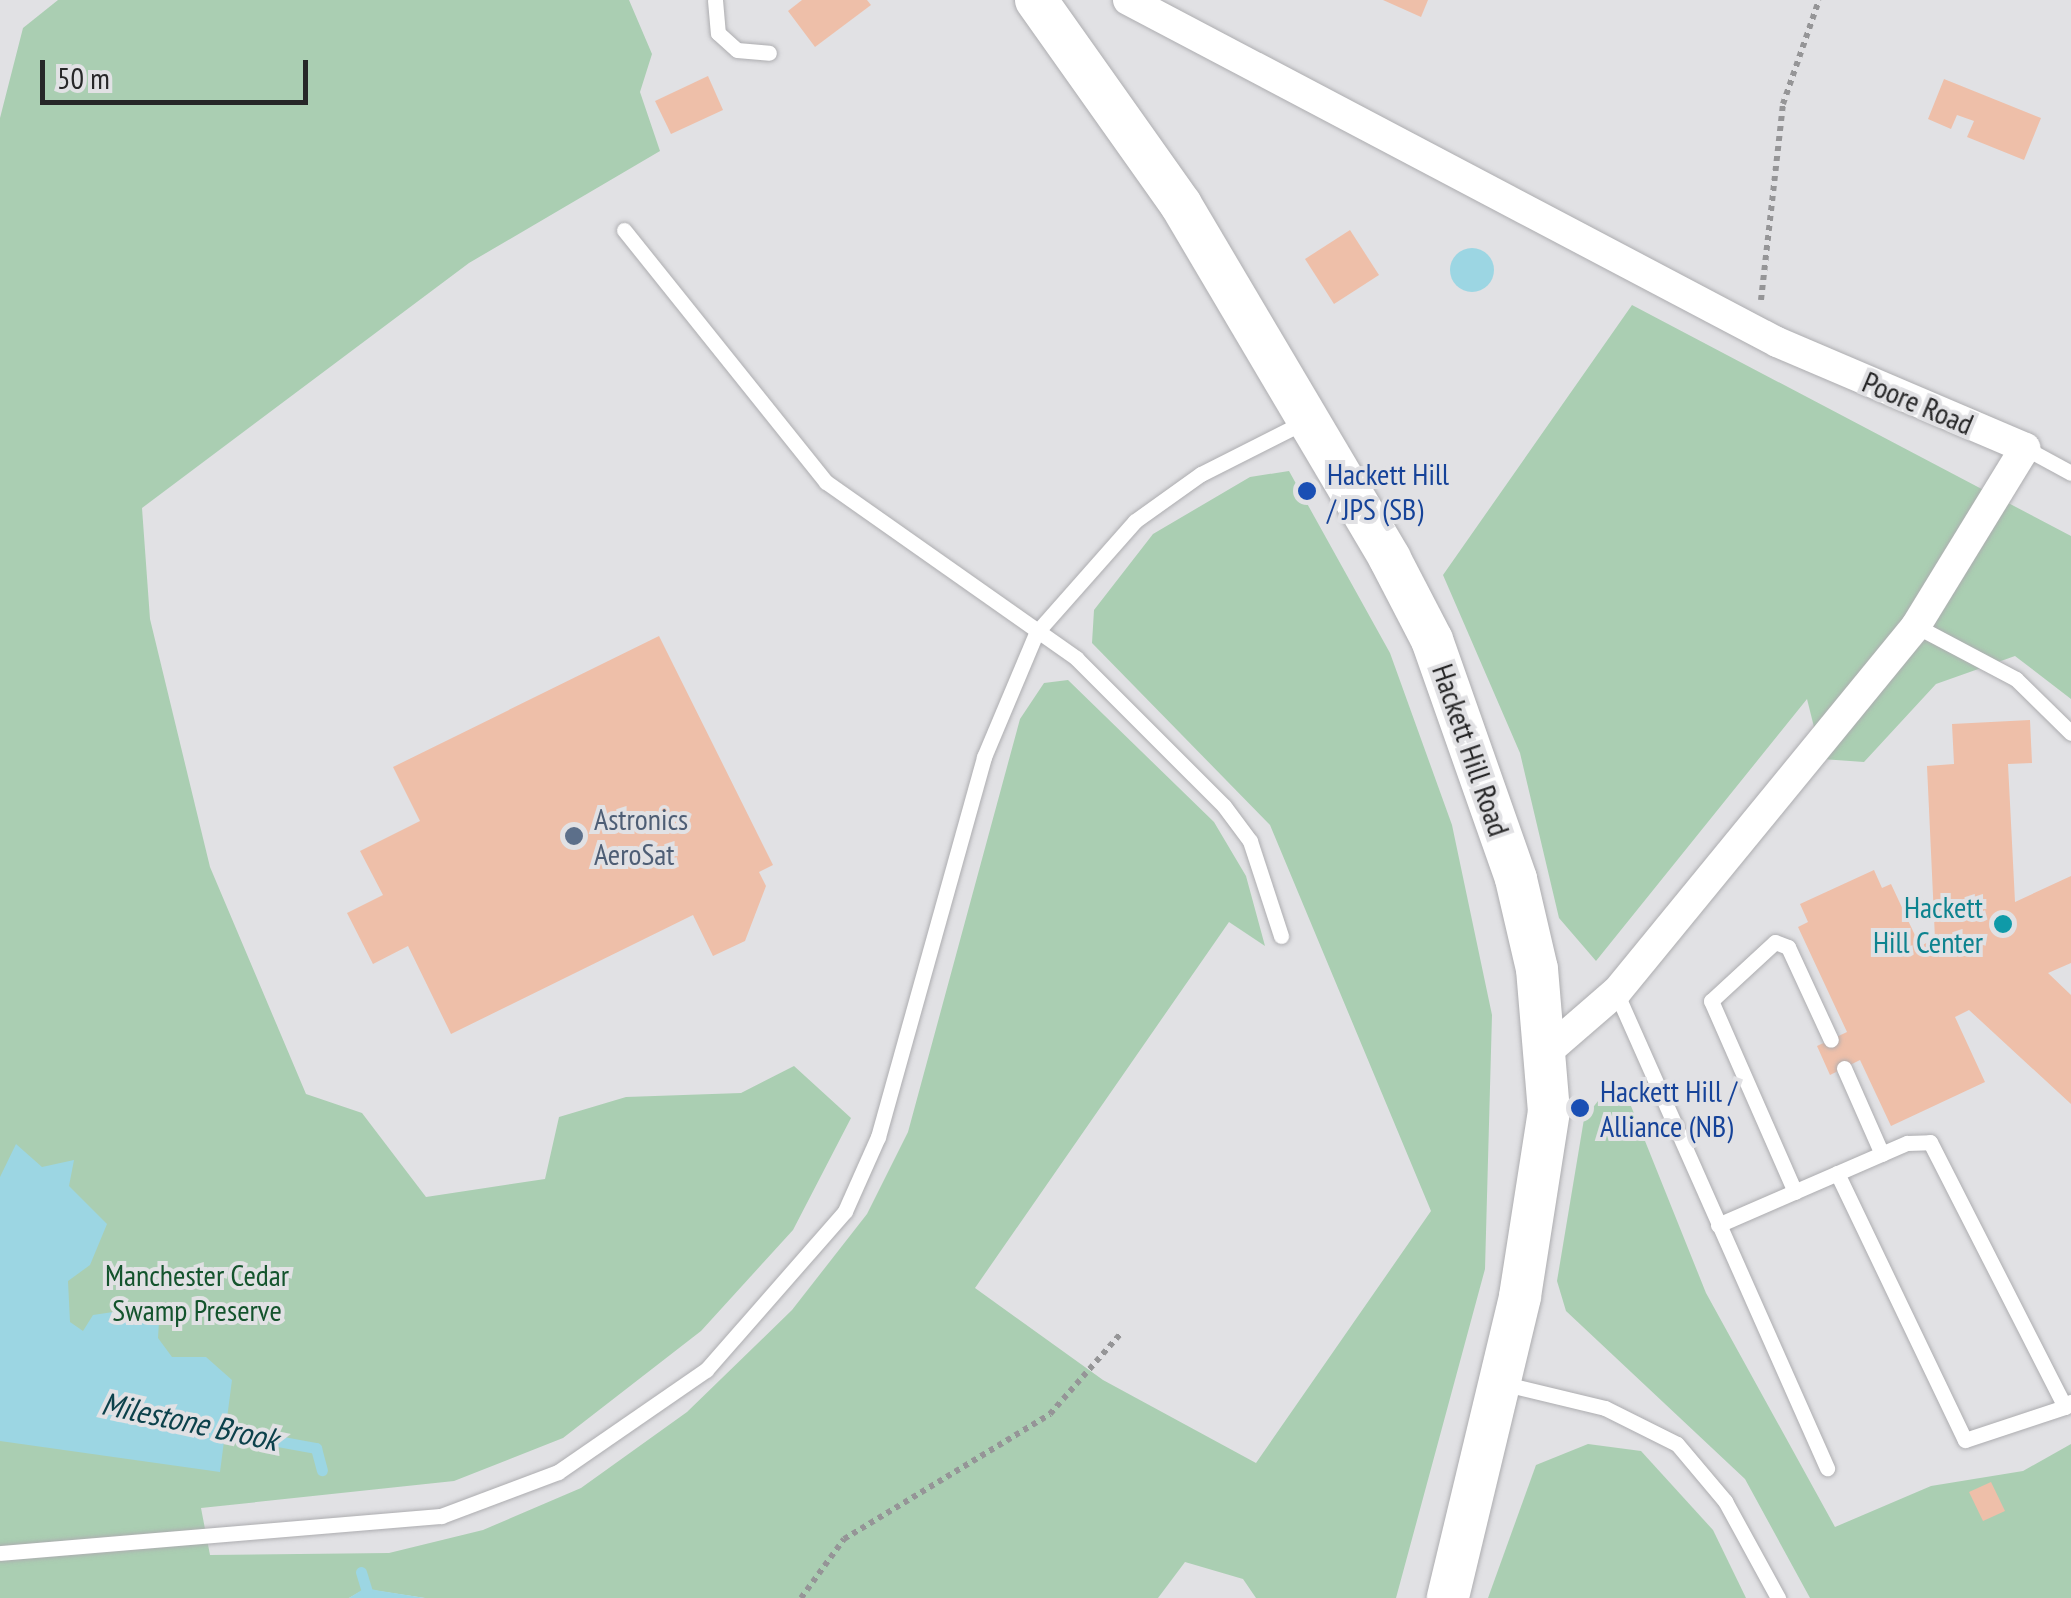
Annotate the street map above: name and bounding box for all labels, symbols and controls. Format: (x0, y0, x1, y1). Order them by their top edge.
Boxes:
scale bar (45, 40, 312, 102)
text: 50 m (57, 58, 110, 97)
street label: Poore Road (1857, 364, 1979, 442)
place label: Hackett Hill / JPS (SB) (1327, 456, 1449, 526)
marker: Hackett Hill / JPS (SB) (1296, 480, 1318, 502)
street label: Hackett Hill Road (1425, 659, 1517, 841)
place label: Astronics AeroSat (594, 801, 688, 872)
marker: Astronics AeroSat (563, 825, 585, 847)
place label: Hackett Hill Center (1873, 889, 1983, 960)
marker: Hackett Hill Center (1992, 913, 2014, 935)
place label: Hackett Hill / Alliance (NB) (1600, 1073, 1737, 1144)
marker: Hackett Hill / Alliance (NB) (1569, 1097, 1591, 1119)
park label: Manchester Cedar Swamp Preserve (105, 1257, 289, 1328)
water label: Milestone Brook (98, 1384, 282, 1458)

